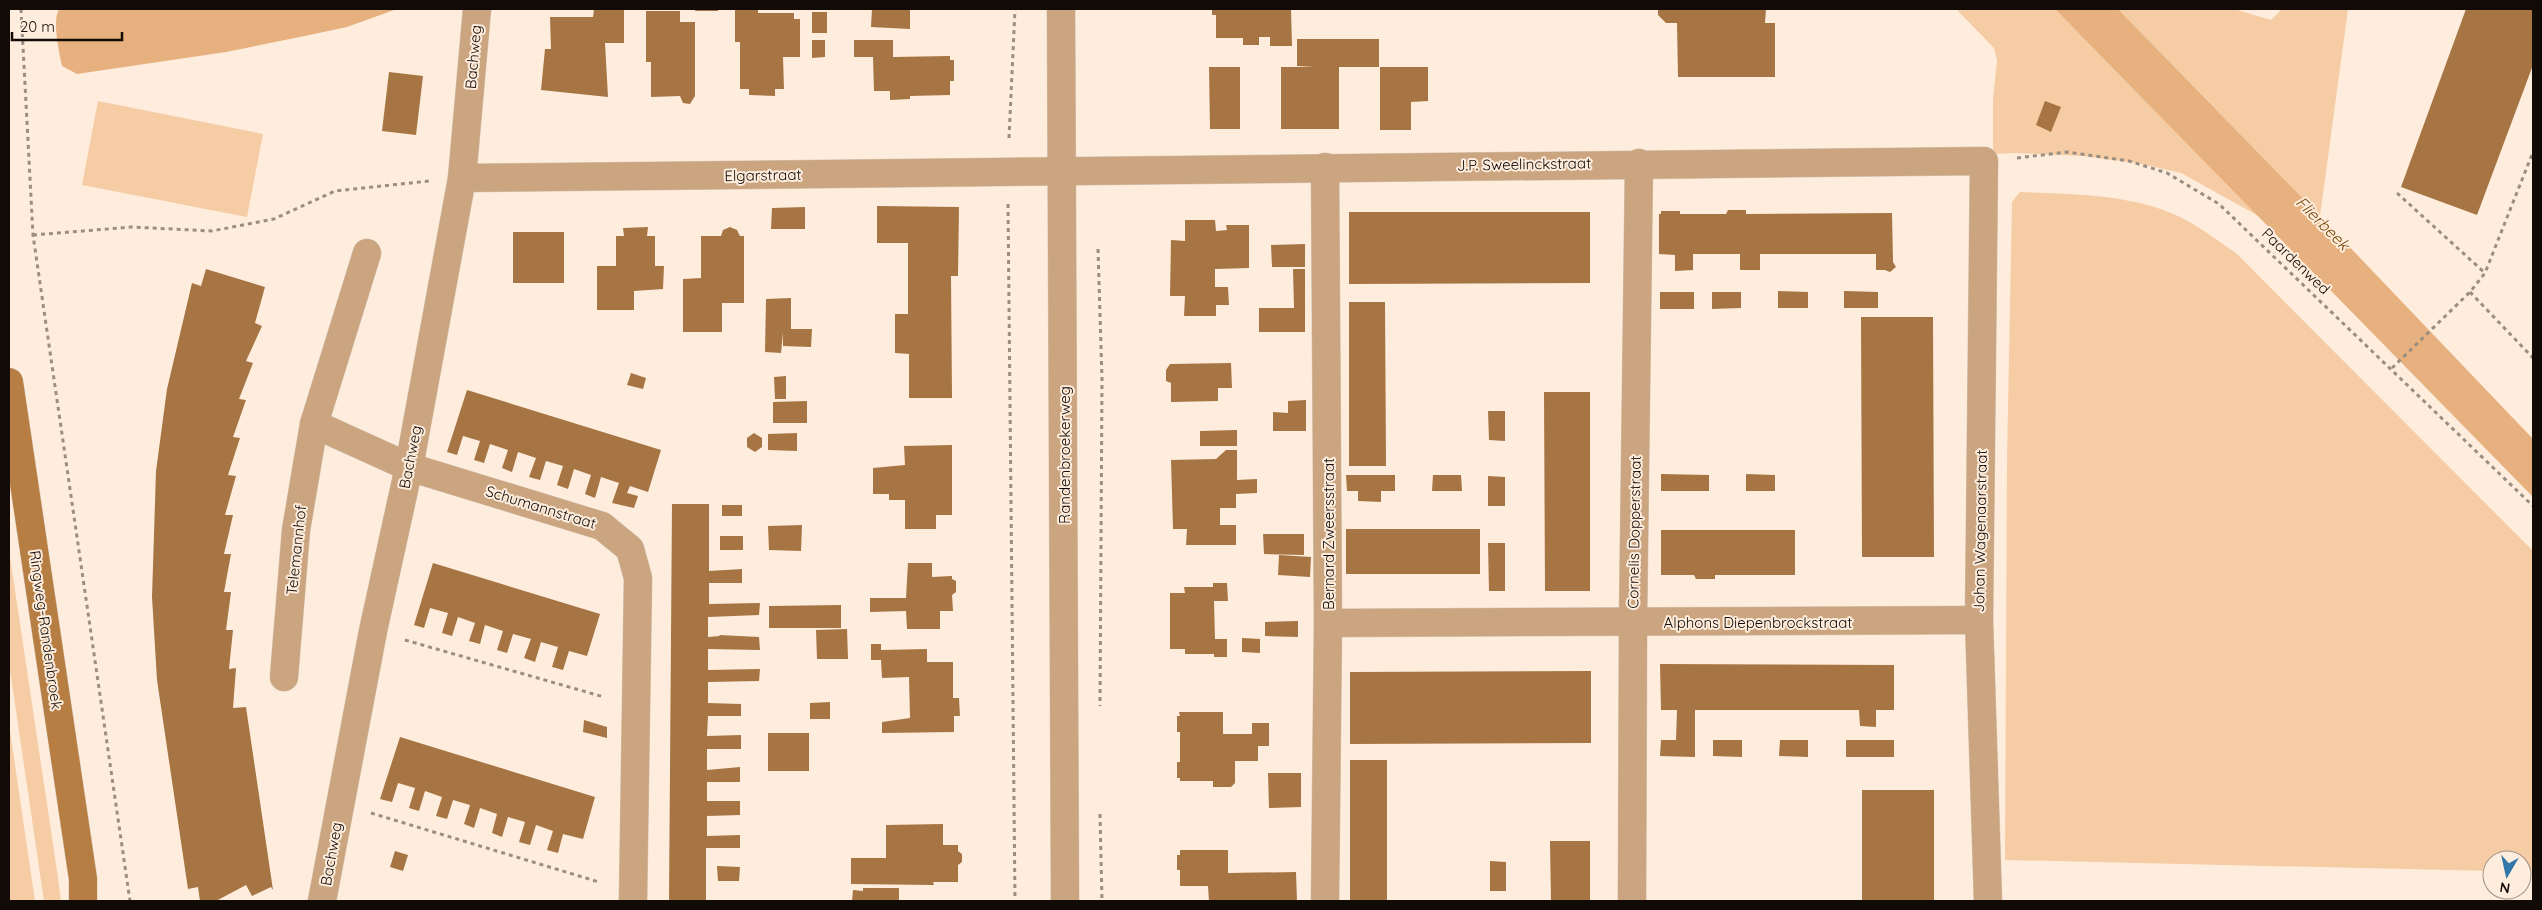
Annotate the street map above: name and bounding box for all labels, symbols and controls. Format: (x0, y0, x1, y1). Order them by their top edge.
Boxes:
scale bar (12, 10, 122, 42)
text: 20 m (20, 17, 55, 36)
street label: Bachweg (461, 24, 485, 90)
street label: J.P. Sweelinckstraat (1457, 153, 1591, 175)
street label: Elgarstraat (724, 165, 802, 185)
water label: Flierbeek (2292, 192, 2355, 255)
street label: Paardenwed (2258, 224, 2334, 298)
street label: Randenbroekerweg (1055, 386, 1074, 524)
street label: Bachweg (395, 424, 425, 490)
street label: Johan Wagenaarstraat (1969, 449, 1991, 613)
street label: Cornelis Dopperstraat (1623, 455, 1645, 609)
street label: Bernard Zweersstraat (1319, 458, 1338, 610)
street label: Schumannstraat (483, 481, 599, 533)
street label: Telemannhof (282, 503, 310, 596)
street label: Ringweg-Randenbroek (25, 549, 67, 711)
street label: Alphons Diepenbrockstraat (1664, 613, 1852, 632)
street label: Bachweg (316, 821, 346, 887)
north arrow (2482, 850, 2532, 900)
text: N (2498, 878, 2511, 898)

